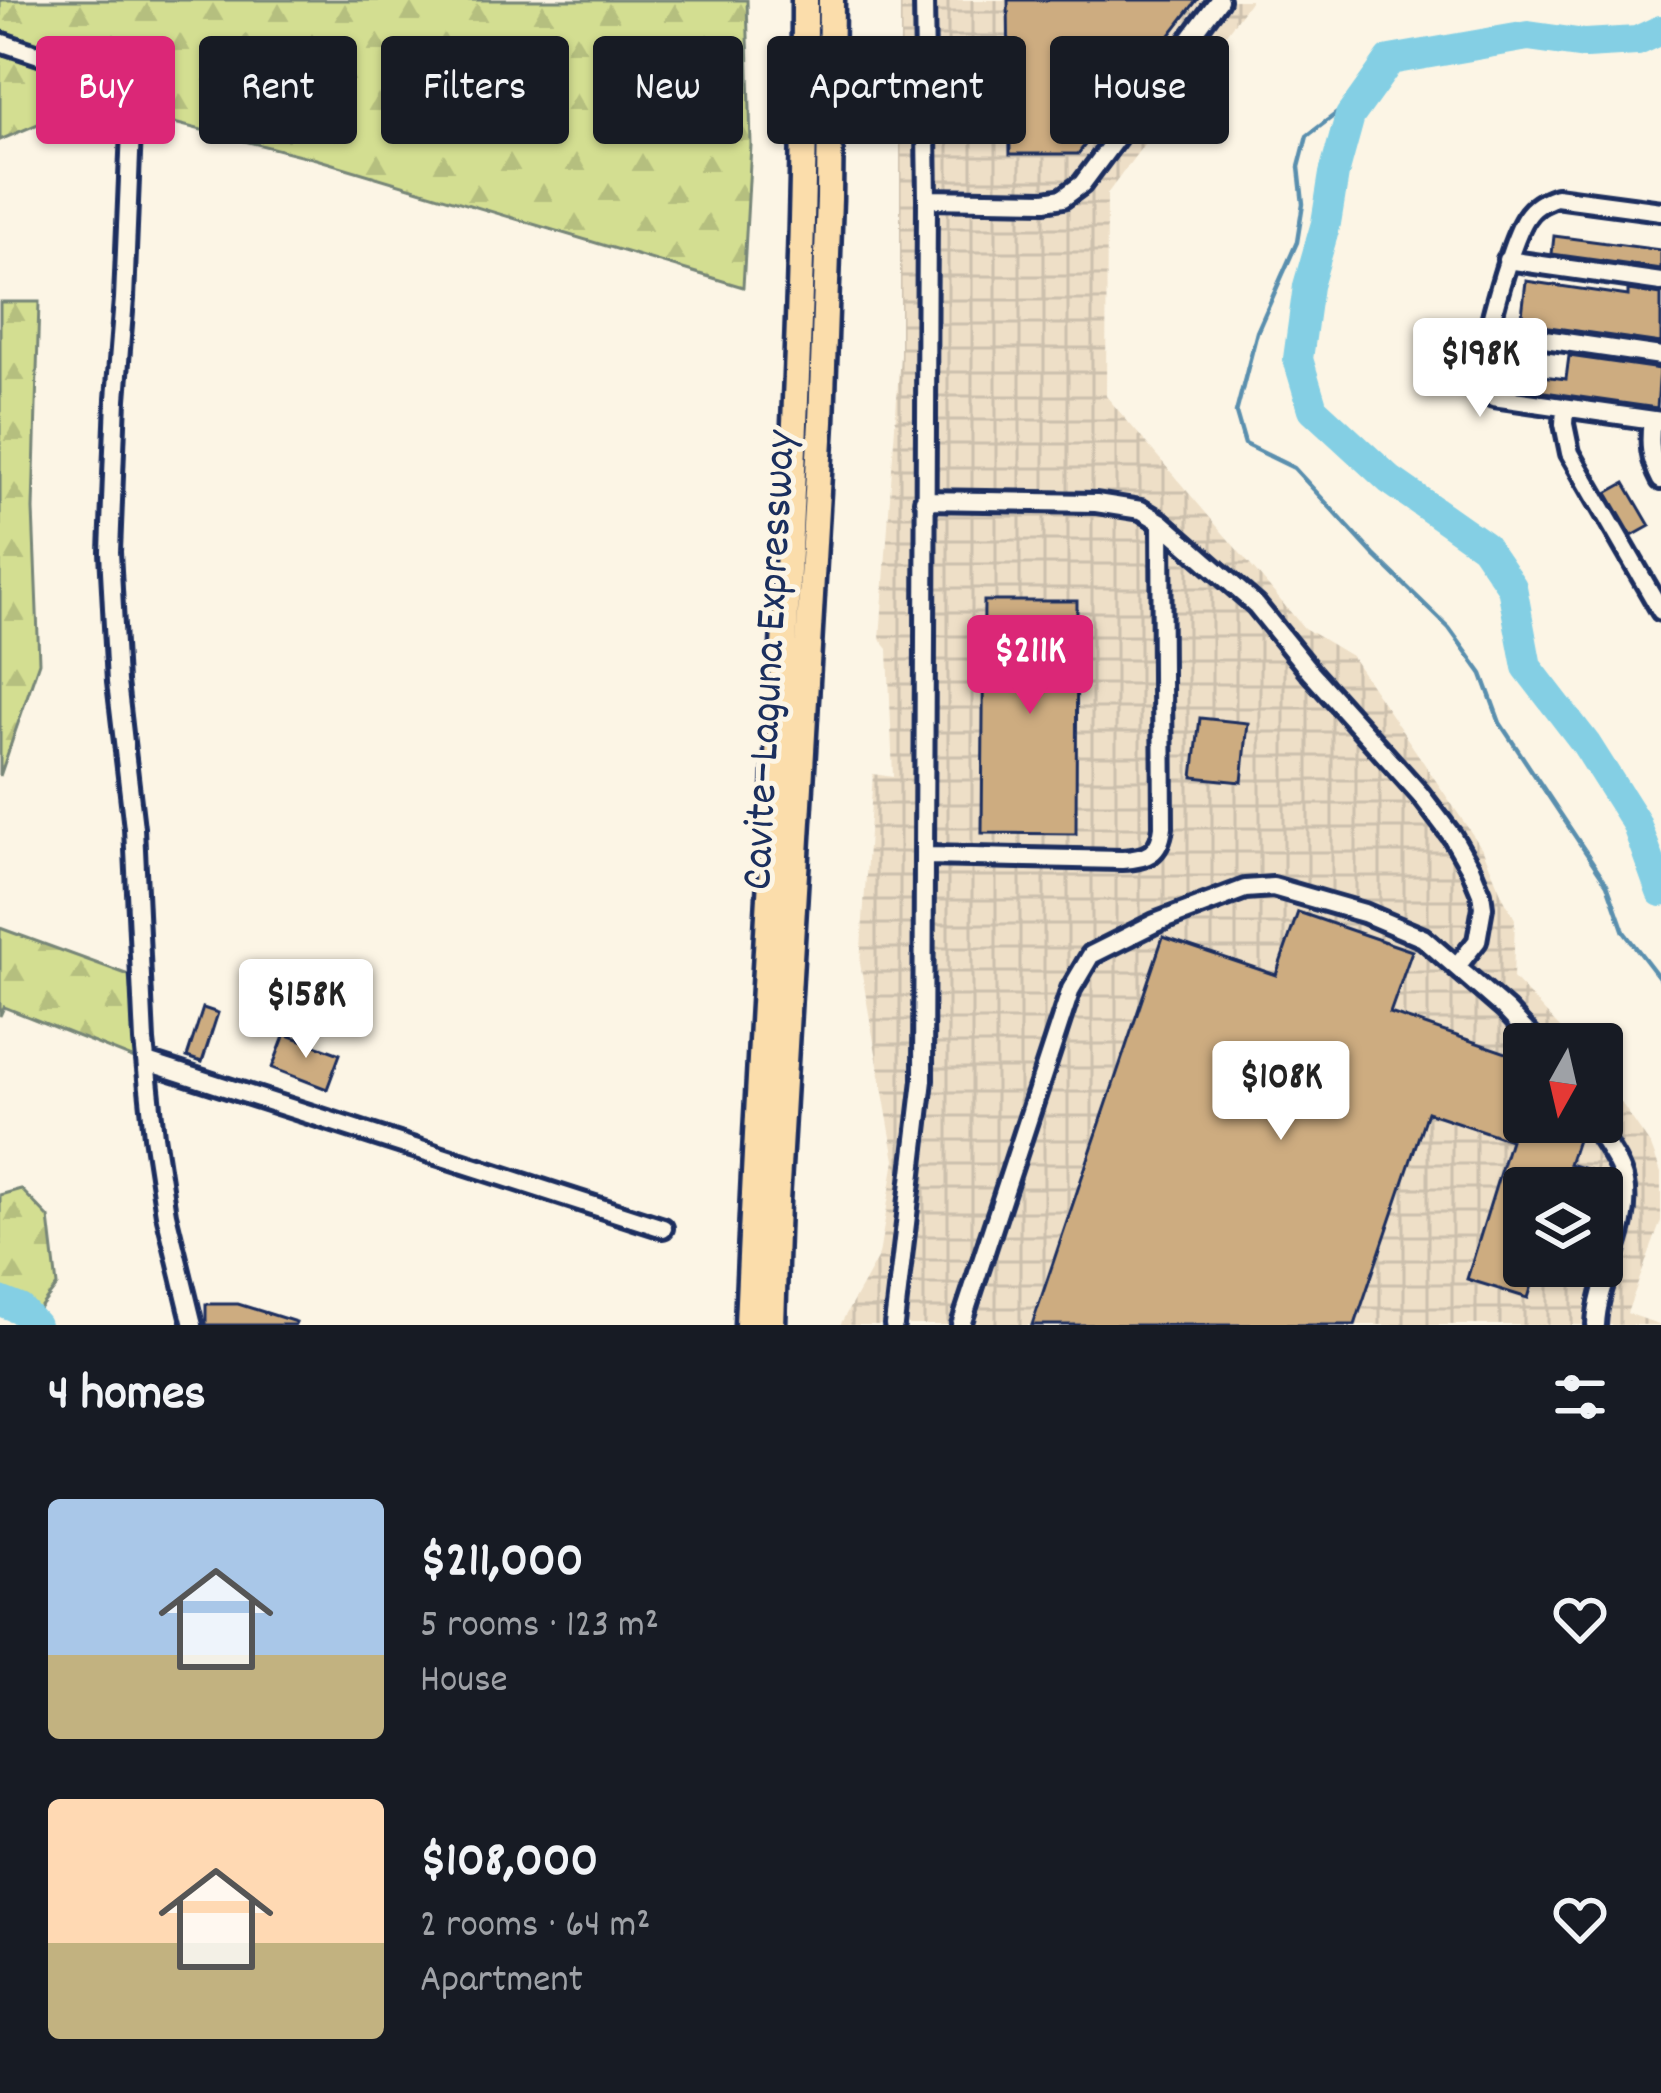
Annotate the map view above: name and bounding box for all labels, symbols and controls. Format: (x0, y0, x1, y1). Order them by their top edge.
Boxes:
chip: Buy (36, 36, 175, 144)
chip: Rent (199, 36, 357, 144)
chip: Filters (381, 36, 569, 144)
chip: New (593, 36, 743, 144)
chip: Apartment (767, 36, 1026, 144)
chip: House (1050, 36, 1229, 144)
pin: $198K (1396, 318, 1564, 420)
text: $198K (1440, 329, 1520, 384)
street label: Cavite–Laguna Expressway (728, 428, 816, 892)
pin: $211K (946, 615, 1114, 717)
text: $211K (994, 626, 1066, 681)
pin: $158K (222, 959, 390, 1061)
text: $158K (266, 970, 346, 1025)
north arrow (1503, 1023, 1623, 1143)
map controls (1503, 1023, 1623, 1287)
pin: $108K (1197, 1041, 1365, 1143)
text: $108K (1239, 1052, 1323, 1107)
button: layers (1503, 1167, 1623, 1287)
text: 4 homes (48, 1361, 206, 1433)
icon: filters (1547, 1364, 1613, 1430)
text: $211,000 (420, 1528, 584, 1600)
icon: home (144, 1547, 288, 1691)
icon: heart (1547, 1586, 1613, 1652)
text: 5 rooms · 123 m² (420, 1600, 659, 1655)
text: House (420, 1655, 508, 1710)
text: $108,000 (420, 1828, 598, 1900)
icon: home (144, 1847, 288, 1991)
icon: heart (1547, 1886, 1613, 1952)
text: 2 rooms · 64 m² (420, 1900, 650, 1955)
text: Apartment (420, 1955, 583, 2010)

